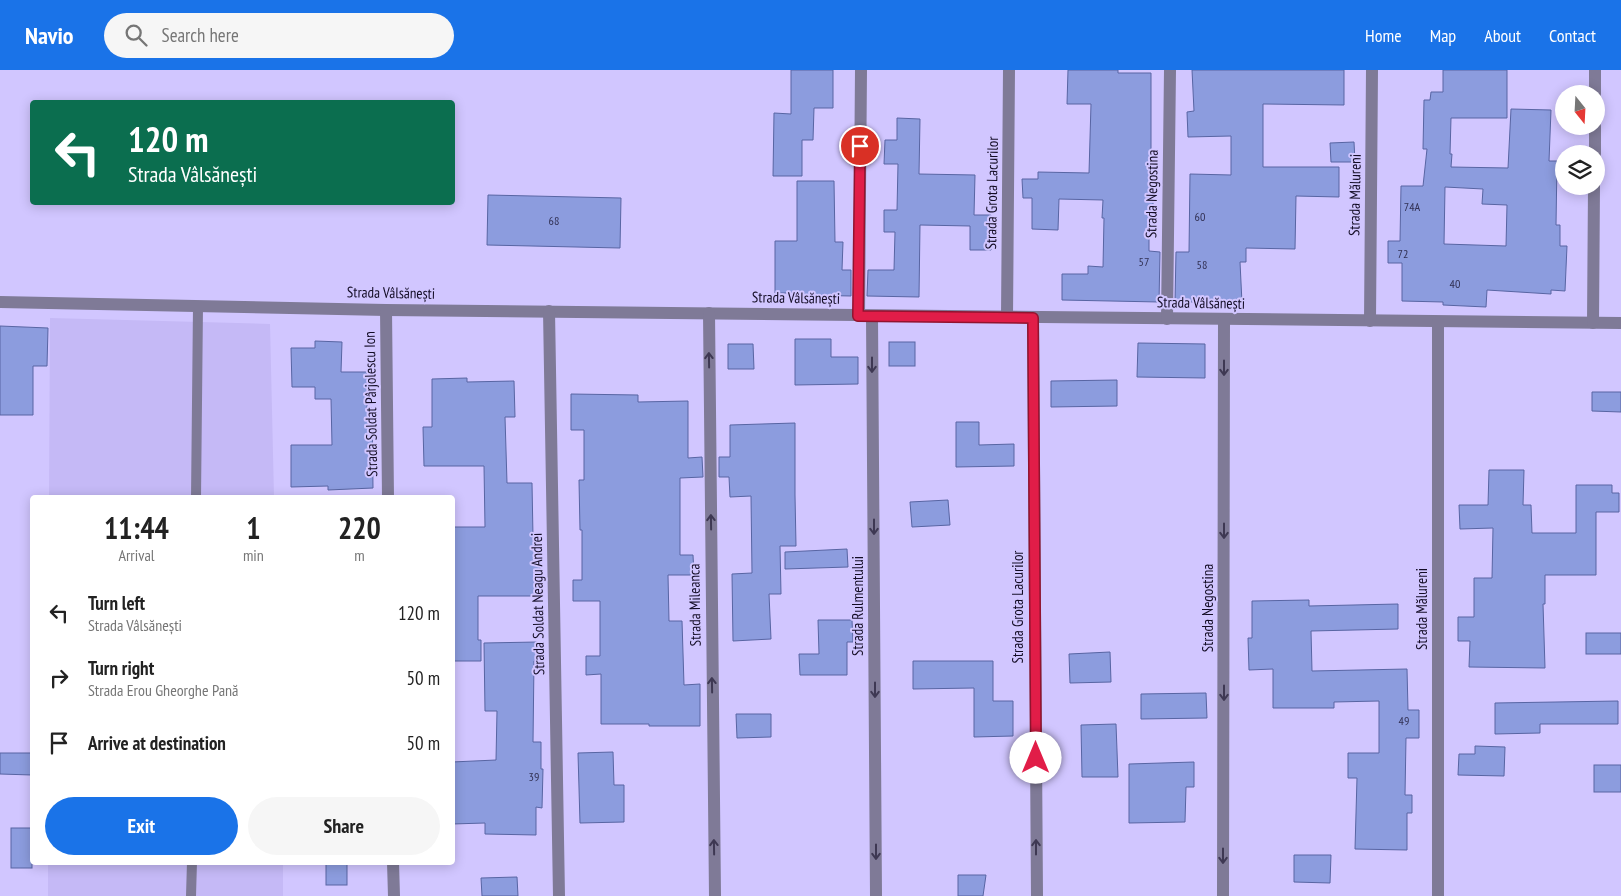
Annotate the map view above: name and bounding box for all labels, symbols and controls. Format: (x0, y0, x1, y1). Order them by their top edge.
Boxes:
search box (104, 13, 454, 58)
text: Navio (25, 20, 74, 51)
icon: search (122, 21, 150, 49)
text: Search here (162, 23, 239, 47)
text: Home (1365, 24, 1402, 47)
text: Map (1430, 24, 1456, 47)
text: About (1484, 24, 1521, 47)
text: Contact (1549, 24, 1596, 47)
north arrow (1555, 85, 1605, 135)
map controls (1555, 85, 1605, 195)
text: 120 m (128, 116, 209, 162)
icon: left (45, 120, 110, 185)
pin (839, 125, 881, 167)
icon: arrive (846, 132, 874, 160)
street label: Strada Grota Lacurilor (981, 135, 1002, 250)
button: layers (1555, 145, 1605, 195)
street label: Strada Negostina (1141, 150, 1162, 238)
street label: Strada Mălureni (1344, 154, 1365, 236)
text: Strada Vâlsănești (128, 160, 257, 188)
house number: 74A (1404, 199, 1421, 214)
house number: 60 (1195, 209, 1205, 224)
house number: 68 (549, 213, 559, 228)
house number: 72 (1398, 246, 1408, 261)
house number: 57 (1139, 254, 1149, 269)
house number: 58 (1197, 257, 1207, 272)
house number: 40 (1450, 276, 1460, 291)
street label: Strada Vâlsănești (347, 282, 435, 303)
street label: Strada Vâlsănești (752, 287, 840, 308)
street label: Strada Vâlsănești (1157, 292, 1245, 313)
street label: Strada Soldat Pârjolescu Ion (360, 331, 381, 477)
one-way arrow (704, 352, 714, 368)
one-way arrow (868, 357, 877, 373)
one-way arrow (1219, 360, 1229, 376)
text: 11:44 (104, 508, 169, 547)
text: 1 (246, 508, 261, 547)
text: 220 (338, 508, 381, 547)
one-way arrow (706, 515, 716, 531)
one-way arrow (869, 519, 879, 535)
one-way arrow (1219, 522, 1229, 539)
street label: Strada Soldat Neagu Andrei (527, 533, 548, 675)
text: Arrival (118, 545, 155, 565)
text: min (243, 545, 264, 565)
text: m (354, 545, 365, 565)
street label: Strada Grota Lacurilor (1008, 550, 1027, 663)
street label: Strada Rulmentului (848, 556, 867, 656)
street label: Strada Mileanca (684, 563, 705, 647)
street label: Strada Negostina (1198, 564, 1217, 652)
street label: Strada Mălureni (1412, 568, 1431, 650)
text: Turn left (88, 591, 145, 615)
icon: left (45, 599, 73, 627)
text: 120 m (398, 601, 440, 625)
text: Strada Vâlsănești (88, 615, 182, 635)
text: Turn right (88, 656, 154, 680)
icon: right (45, 664, 73, 692)
text: 50 m (407, 666, 440, 690)
one-way arrow (708, 677, 717, 693)
text: Strada Erou Gheorghe Pană (88, 680, 239, 700)
one-way arrow (870, 682, 880, 698)
one-way arrow (1219, 685, 1229, 701)
house number: 49 (1399, 713, 1409, 728)
icon: arrive (45, 729, 73, 757)
text: Arrive at destination (88, 731, 226, 755)
text: 50 m (407, 731, 440, 755)
position arrow (1009, 731, 1061, 783)
house number: 39 (529, 769, 539, 784)
button: Exit (45, 797, 238, 855)
button: Share (248, 797, 440, 855)
one-way arrow (709, 840, 719, 856)
one-way arrow (1031, 840, 1041, 856)
one-way arrow (871, 844, 881, 860)
one-way arrow (1218, 848, 1228, 864)

